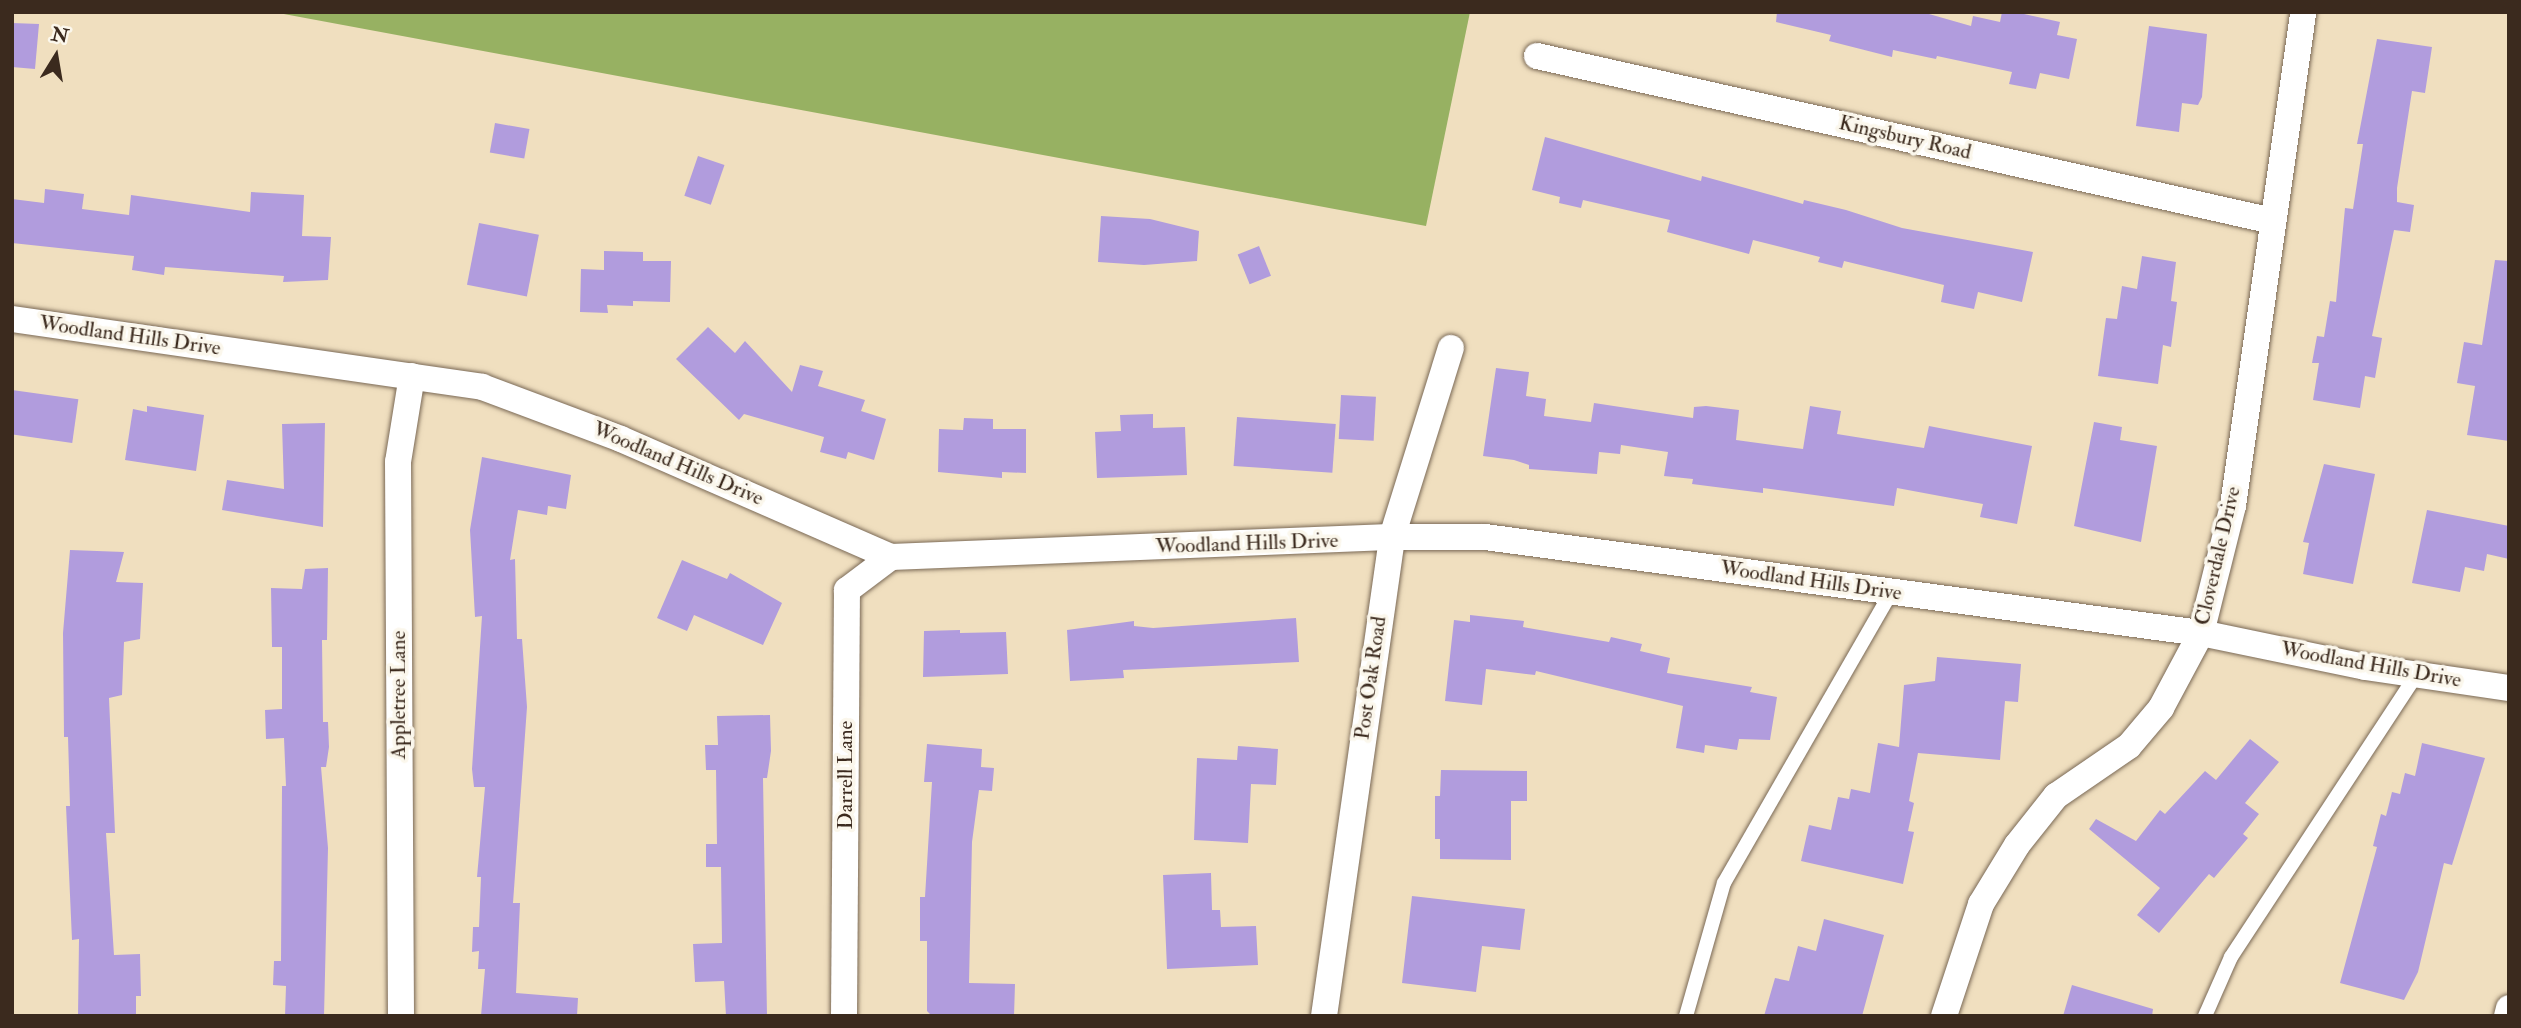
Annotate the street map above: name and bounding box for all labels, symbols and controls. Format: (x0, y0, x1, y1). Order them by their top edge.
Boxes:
north arrow (21, 21, 91, 91)
text: N (49, 22, 71, 49)
street label: Kingsbury Road (1836, 111, 1974, 165)
street label: Woodland Hills Drive (38, 311, 222, 361)
street label: Woodland Hills Drive (589, 417, 767, 511)
street label: Cloverdale Drive (2190, 484, 2246, 628)
street label: Woodland Hills Drive (1155, 528, 1339, 560)
street label: Woodland Hills Drive (1719, 556, 1903, 606)
street label: Post Oak Road (1350, 615, 1392, 741)
street label: Appletree Lane (386, 631, 412, 759)
street label: Woodland Hills Drive (2279, 637, 2463, 693)
street label: Darrell Lane (833, 721, 859, 829)

